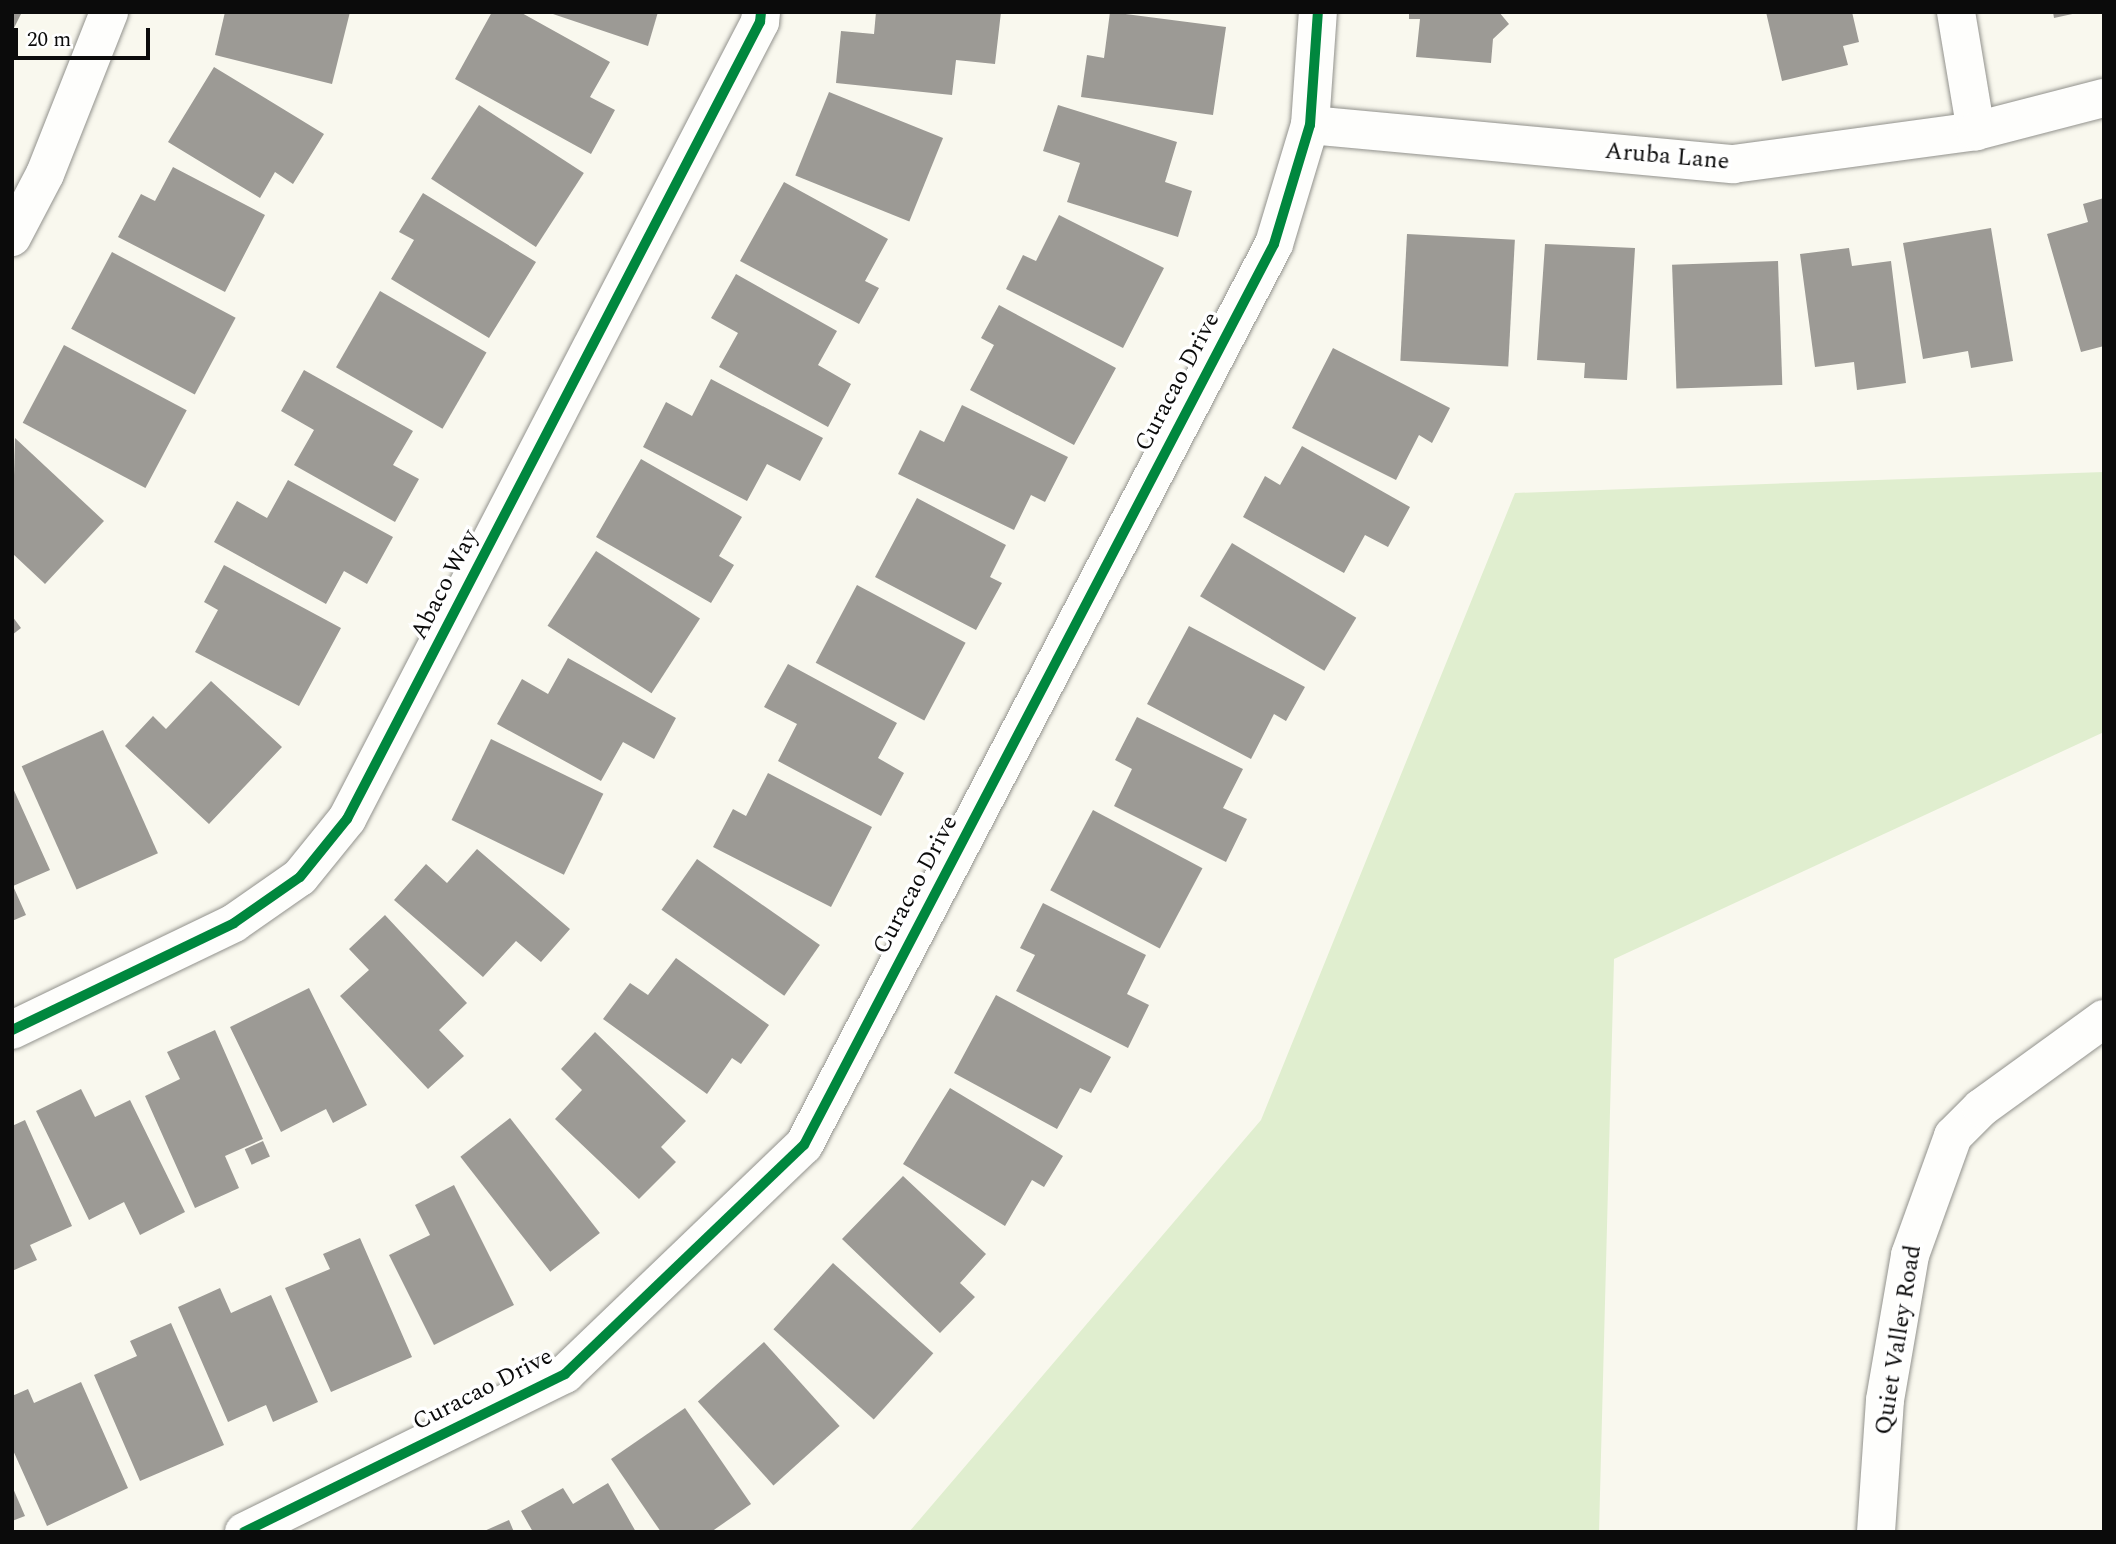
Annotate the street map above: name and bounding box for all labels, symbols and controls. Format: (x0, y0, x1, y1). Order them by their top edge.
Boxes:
scale bar (18, 14, 154, 58)
text: 20 m (27, 24, 71, 56)
street label: Aruba Lane (1604, 137, 1730, 177)
street label: Curacao Drive (1129, 308, 1227, 456)
street label: Abaco Way (405, 525, 485, 645)
street label: Curacao Drive (867, 811, 965, 959)
street label: Quiet Valley Road (1870, 1243, 1928, 1437)
street label: Curacao Drive (408, 1342, 558, 1438)

